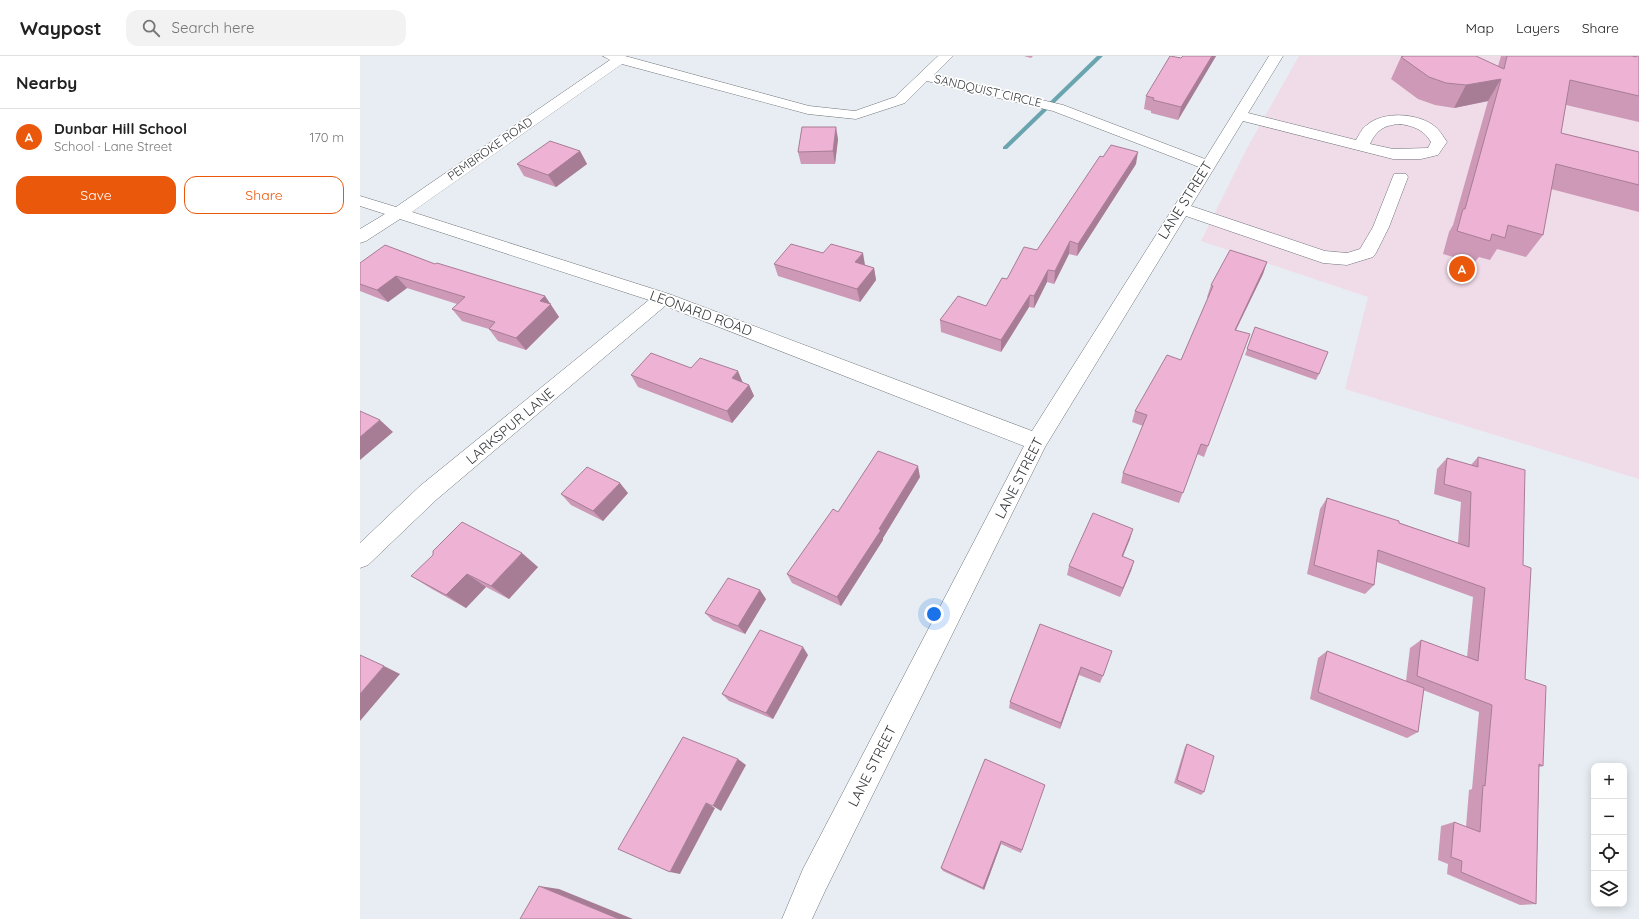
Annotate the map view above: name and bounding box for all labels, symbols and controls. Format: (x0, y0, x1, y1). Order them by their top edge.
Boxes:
search box (126, 10, 406, 46)
text: Waypost (20, 16, 102, 40)
icon: search (140, 17, 162, 39)
text: Search here (172, 18, 254, 37)
text: Map (1465, 19, 1494, 37)
text: Layers (1516, 19, 1560, 37)
text: Share (1582, 19, 1619, 37)
street label: SANDQUIST CIRCLE (933, 71, 1043, 110)
text: Nearby (16, 72, 77, 93)
street label: PEMBROKE ROAD (444, 113, 535, 184)
text: Dunbar Hill School (54, 119, 187, 138)
text: A (25, 129, 33, 145)
text: 170 m (309, 129, 344, 145)
text: School · Lane Street (54, 138, 172, 154)
street label: LANE STREET (1154, 158, 1216, 242)
button: Save (16, 176, 176, 214)
button: Share (184, 176, 344, 214)
pin: A (1449, 254, 1475, 284)
street label: LEONARD ROAD (647, 286, 755, 340)
street label: LARKSPUR LANE (462, 384, 558, 468)
street label: LANE STREET (991, 434, 1047, 522)
your location (924, 604, 944, 624)
street label: LANE STREET (844, 722, 900, 810)
map controls (1591, 763, 1627, 907)
button: + (1591, 763, 1627, 799)
button: − (1591, 799, 1627, 835)
button: locate (1591, 835, 1627, 871)
button: layers (1591, 871, 1627, 907)

